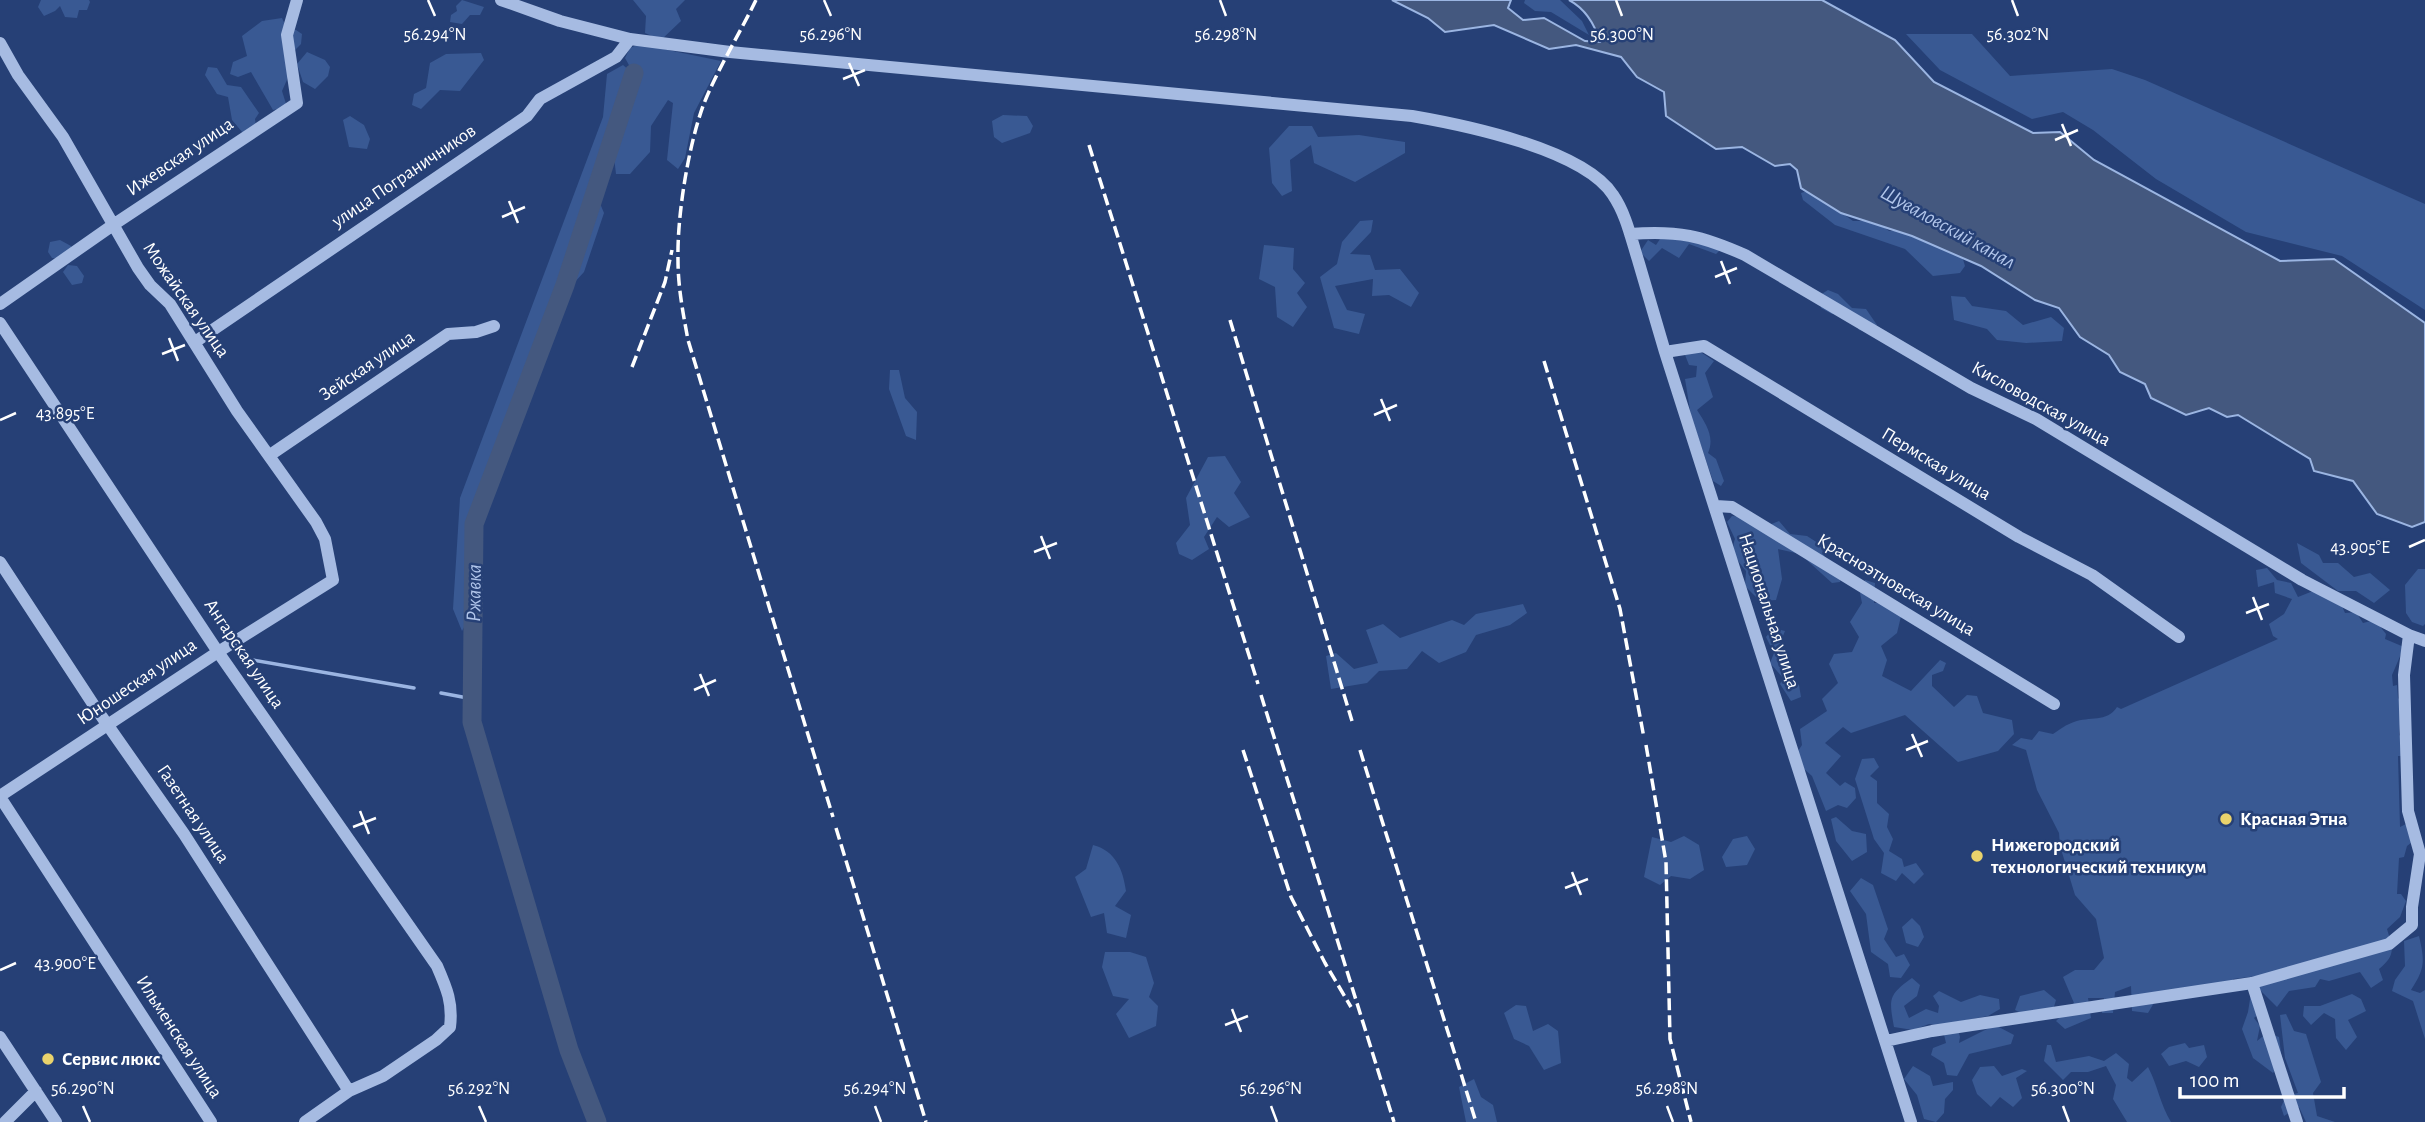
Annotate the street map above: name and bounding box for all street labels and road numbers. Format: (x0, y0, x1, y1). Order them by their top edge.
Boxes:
street label: Ижевская улица (123, 114, 237, 200)
street label: улица Пограничников (328, 121, 480, 232)
street label: Можайская улица (139, 239, 233, 361)
street label: Зейская улица (316, 327, 418, 405)
street label: Кисловодская улица (1968, 358, 2114, 450)
street label: Пермская улица (1878, 424, 1994, 504)
street label: Красноэтновская улица (1814, 530, 1978, 640)
street label: Национальная улица (1735, 531, 1803, 691)
street label: Ангарская улица (200, 596, 288, 712)
street label: Юношеская улица (74, 635, 200, 729)
street label: Газетная улица (153, 761, 233, 867)
street label: Ильменская улица (132, 972, 226, 1102)

